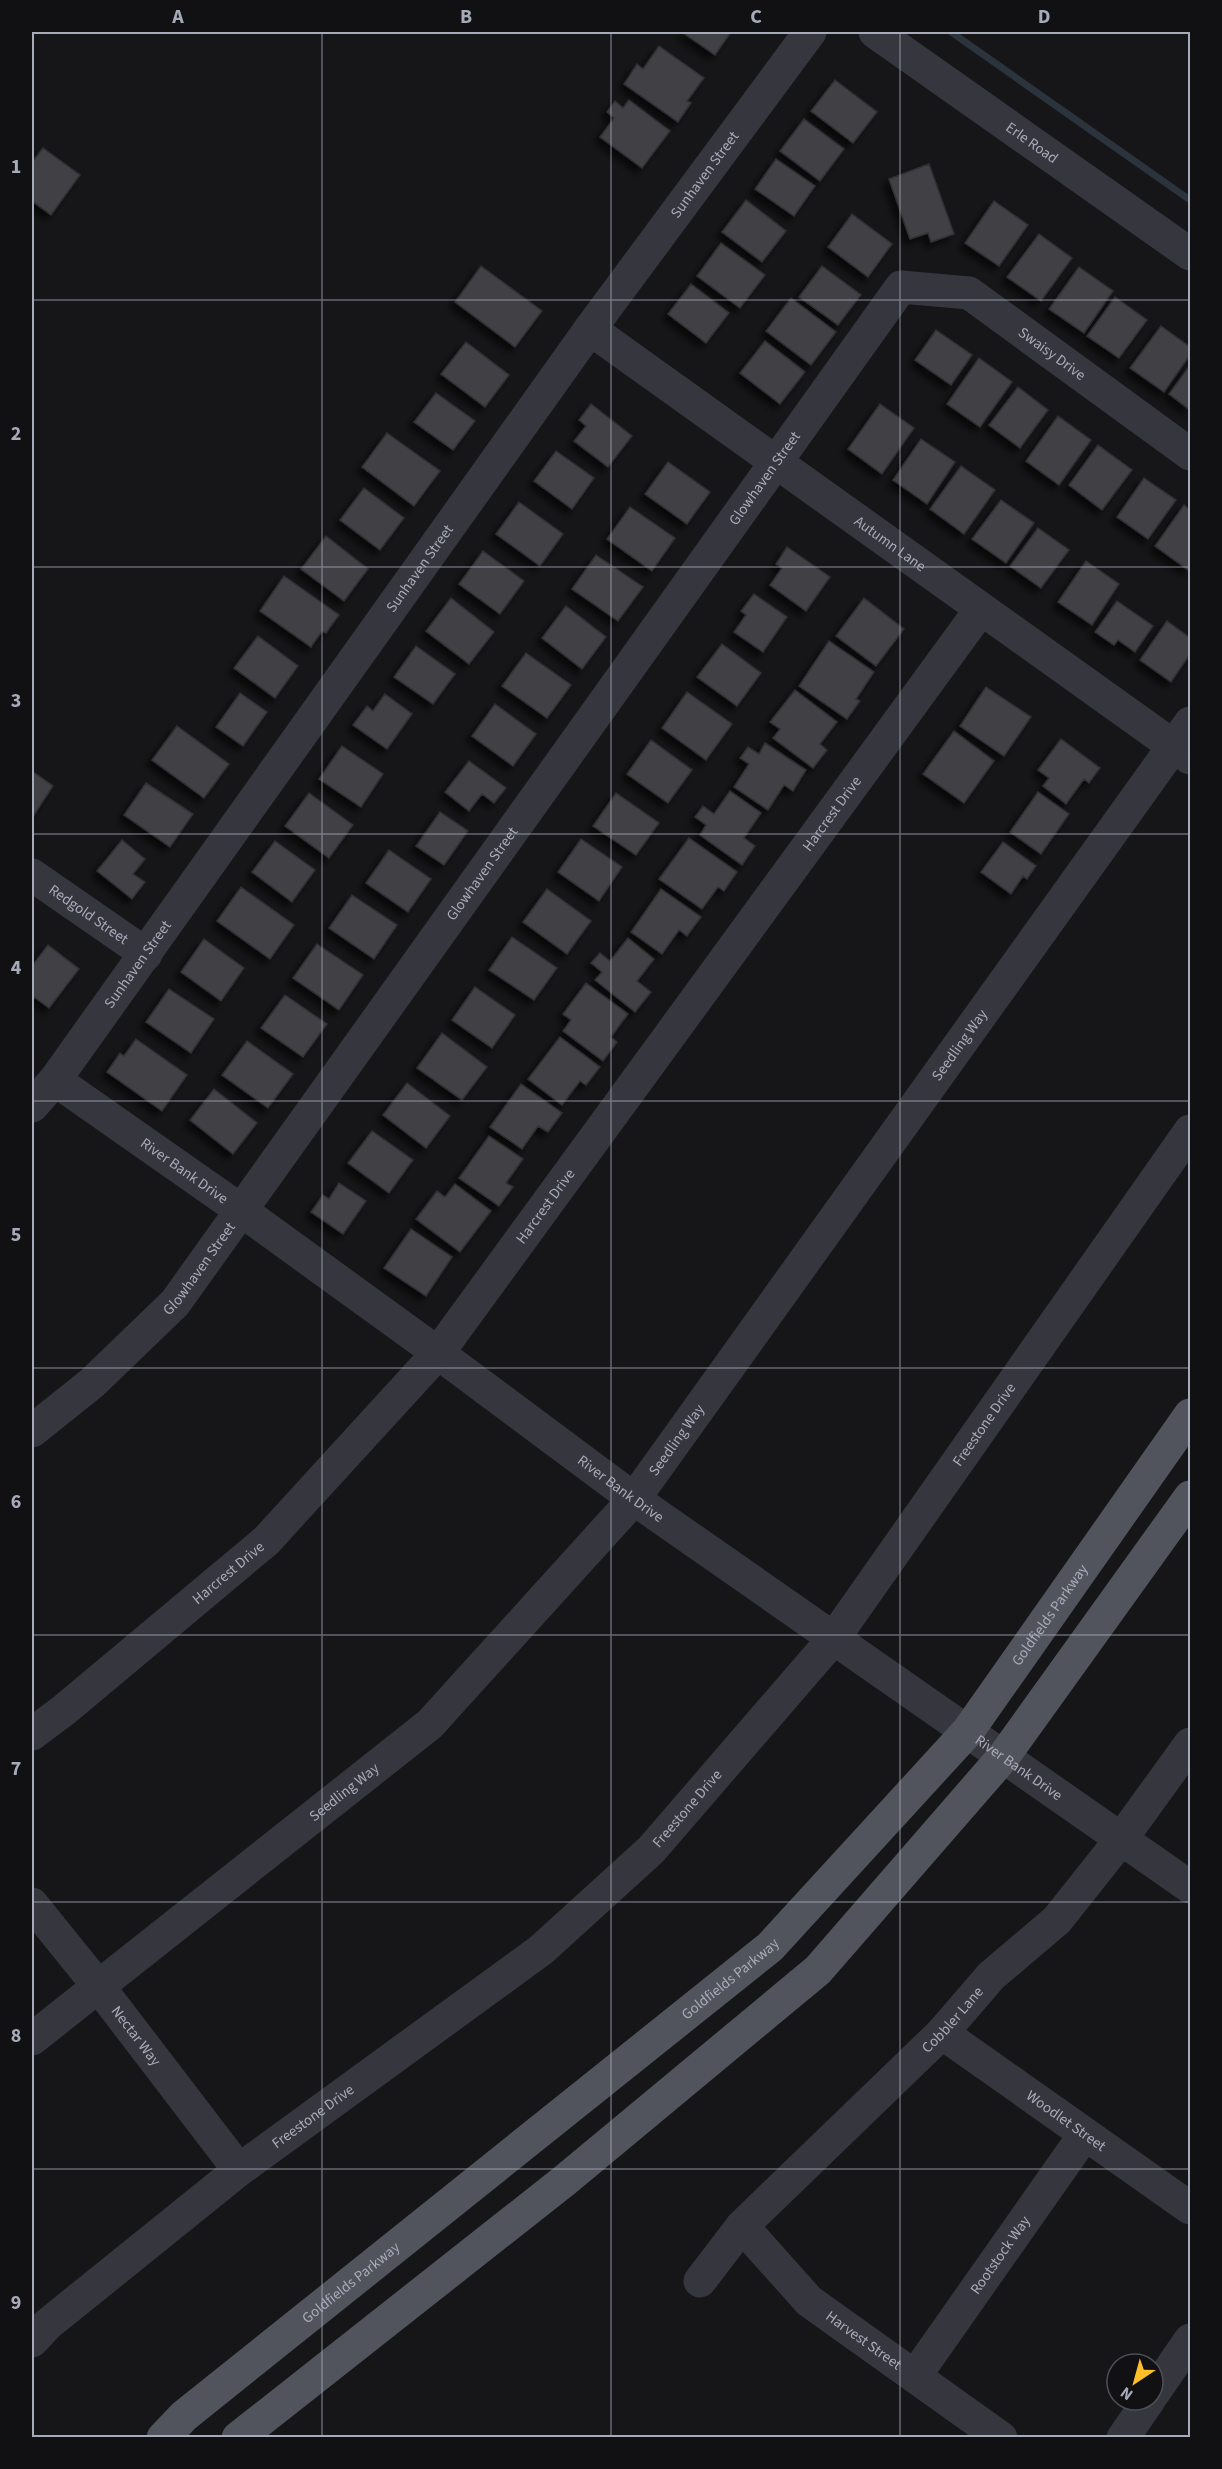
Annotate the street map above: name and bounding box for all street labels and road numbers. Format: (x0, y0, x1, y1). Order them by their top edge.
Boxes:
street label: Erle Road (1002, 117, 1062, 168)
street label: Sunhaven Street (665, 127, 744, 222)
street label: Swaisy Drive (1014, 322, 1090, 385)
street label: Glowhaven Street (724, 427, 805, 529)
street label: Autumn Lane (850, 511, 930, 576)
street label: Sunhaven Street (381, 520, 458, 616)
street label: Harcrest Drive (797, 772, 866, 855)
street label: Glowhaven Street (441, 822, 523, 925)
street label: Redgold Street (45, 879, 133, 949)
street label: Sunhaven Street (99, 916, 176, 1012)
street label: Seedling Way (927, 1005, 992, 1085)
street label: River Bank Drive (136, 1133, 232, 1209)
street label: Harcrest Drive (511, 1164, 580, 1248)
street label: Glowhaven Street (158, 1218, 240, 1320)
street label: Freestone Drive (947, 1379, 1021, 1470)
street label: Seedling Way (643, 1400, 709, 1480)
street label: River Bank Drive (573, 1450, 668, 1527)
street label: Harcrest Drive (187, 1536, 269, 1609)
street label: Goldfields Parkway (1007, 1560, 1093, 1670)
street label: River Bank Drive (971, 1730, 1067, 1805)
street label: Seedling Way (305, 1758, 383, 1826)
street label: Freestone Drive (647, 1765, 727, 1852)
street label: Goldfields Parkway (677, 1933, 784, 2025)
street label: Cobbler Lane (917, 1982, 988, 2058)
street label: Nectar Way (106, 2001, 166, 2070)
street label: Freestone Drive (267, 2079, 358, 2153)
street label: Woodlet Street (1022, 2085, 1110, 2156)
street label: Rootstock Way (965, 2211, 1035, 2298)
street label: Goldfields Parkway (297, 2237, 404, 2328)
street label: Harvest Street (822, 2306, 906, 2375)

